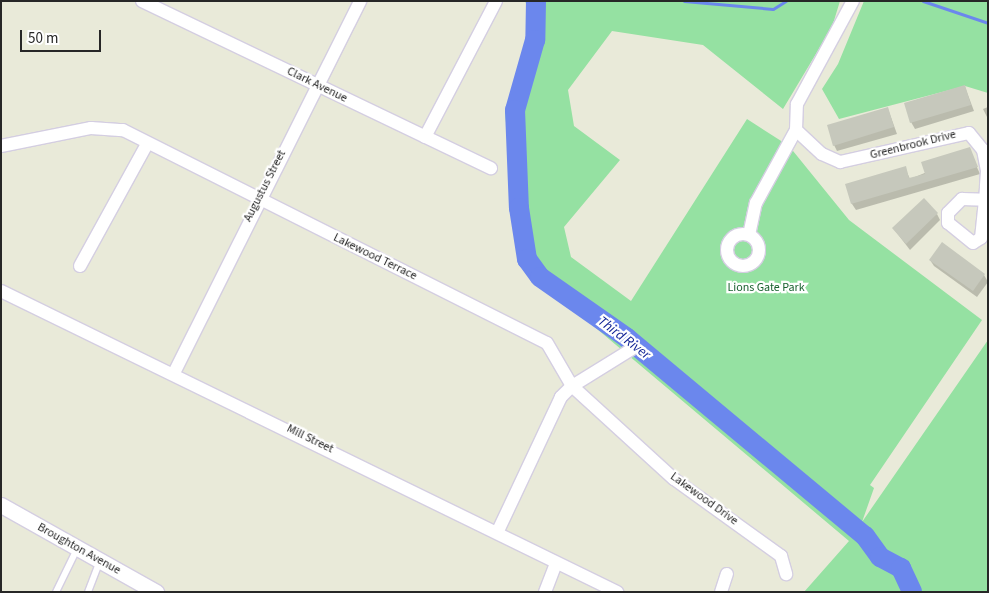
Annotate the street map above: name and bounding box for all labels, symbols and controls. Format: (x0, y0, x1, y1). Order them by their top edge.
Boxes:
scale bar (22, 20, 104, 52)
text: 50 m (28, 28, 58, 49)
street label: Clark Avenue (284, 64, 350, 106)
street label: Greenbrook Drive (869, 127, 957, 163)
street label: Augustus Street (241, 148, 289, 224)
street label: Lakewood Terrace (331, 231, 419, 283)
park label: Lions Gate Park (727, 281, 805, 295)
water label: Third River (594, 313, 654, 363)
street label: Mill Street (284, 422, 336, 456)
street label: Lakewood Drive (667, 470, 741, 528)
street label: Broughton Avenue (35, 520, 123, 578)

